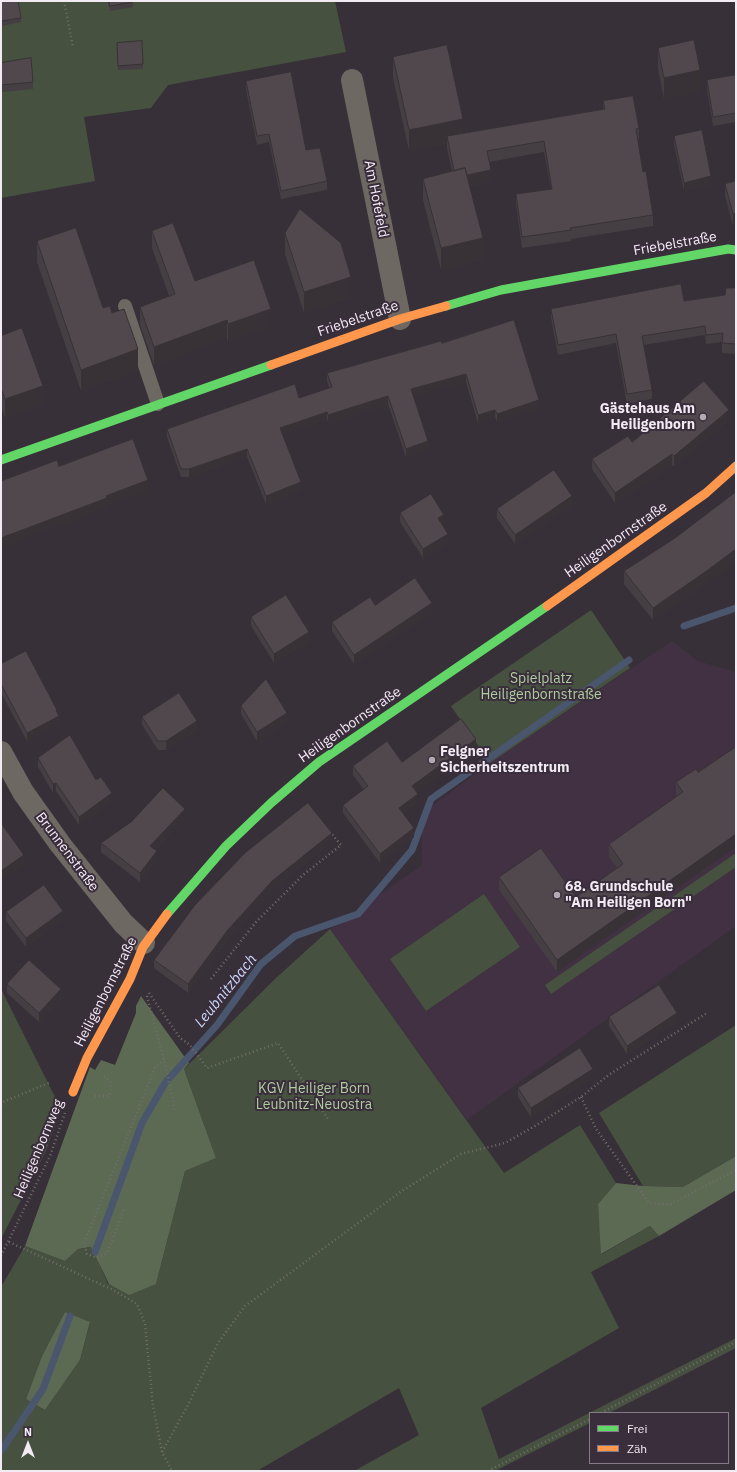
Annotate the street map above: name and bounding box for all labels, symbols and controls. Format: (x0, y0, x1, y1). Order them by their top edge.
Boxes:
street label: Am Hofefeld (360, 159, 392, 239)
street label: Friebelstraße (632, 228, 718, 260)
street label: Friebelstraße (315, 297, 401, 341)
place label: Gästehaus Am Heiligenborn (600, 401, 695, 434)
marker: Gästehaus Am Heiligenborn (698, 412, 708, 422)
street label: Heiligenbornstraße (562, 498, 670, 582)
park label: Spielplatz Heiligenbornstraße (480, 671, 602, 704)
street label: Heiligenbornstraße (296, 683, 404, 767)
place label: Felgner Sicherheitszentrum (440, 744, 570, 776)
marker: Felgner Sicherheitszentrum (427, 755, 437, 765)
street label: Brunnenstraße (32, 809, 102, 895)
place label: 68. Grundschule "Am Heiligen Born" (565, 879, 692, 912)
marker: 68. Grundschule "Am Heiligen Born" (552, 890, 562, 900)
street label: Heiligenbornstraße (71, 934, 141, 1050)
water label: Leubnitzbach (191, 951, 261, 1031)
park label: KGV Heiliger Born Leubnitz-Neuostra (256, 1081, 372, 1114)
street label: Heiligenbornweg (11, 1097, 67, 1201)
legend (589, 1412, 729, 1464)
text: Frei (627, 1421, 647, 1436)
north arrow (8, 1424, 48, 1464)
text: N (24, 1425, 32, 1439)
text: Zäh (627, 1441, 647, 1456)

